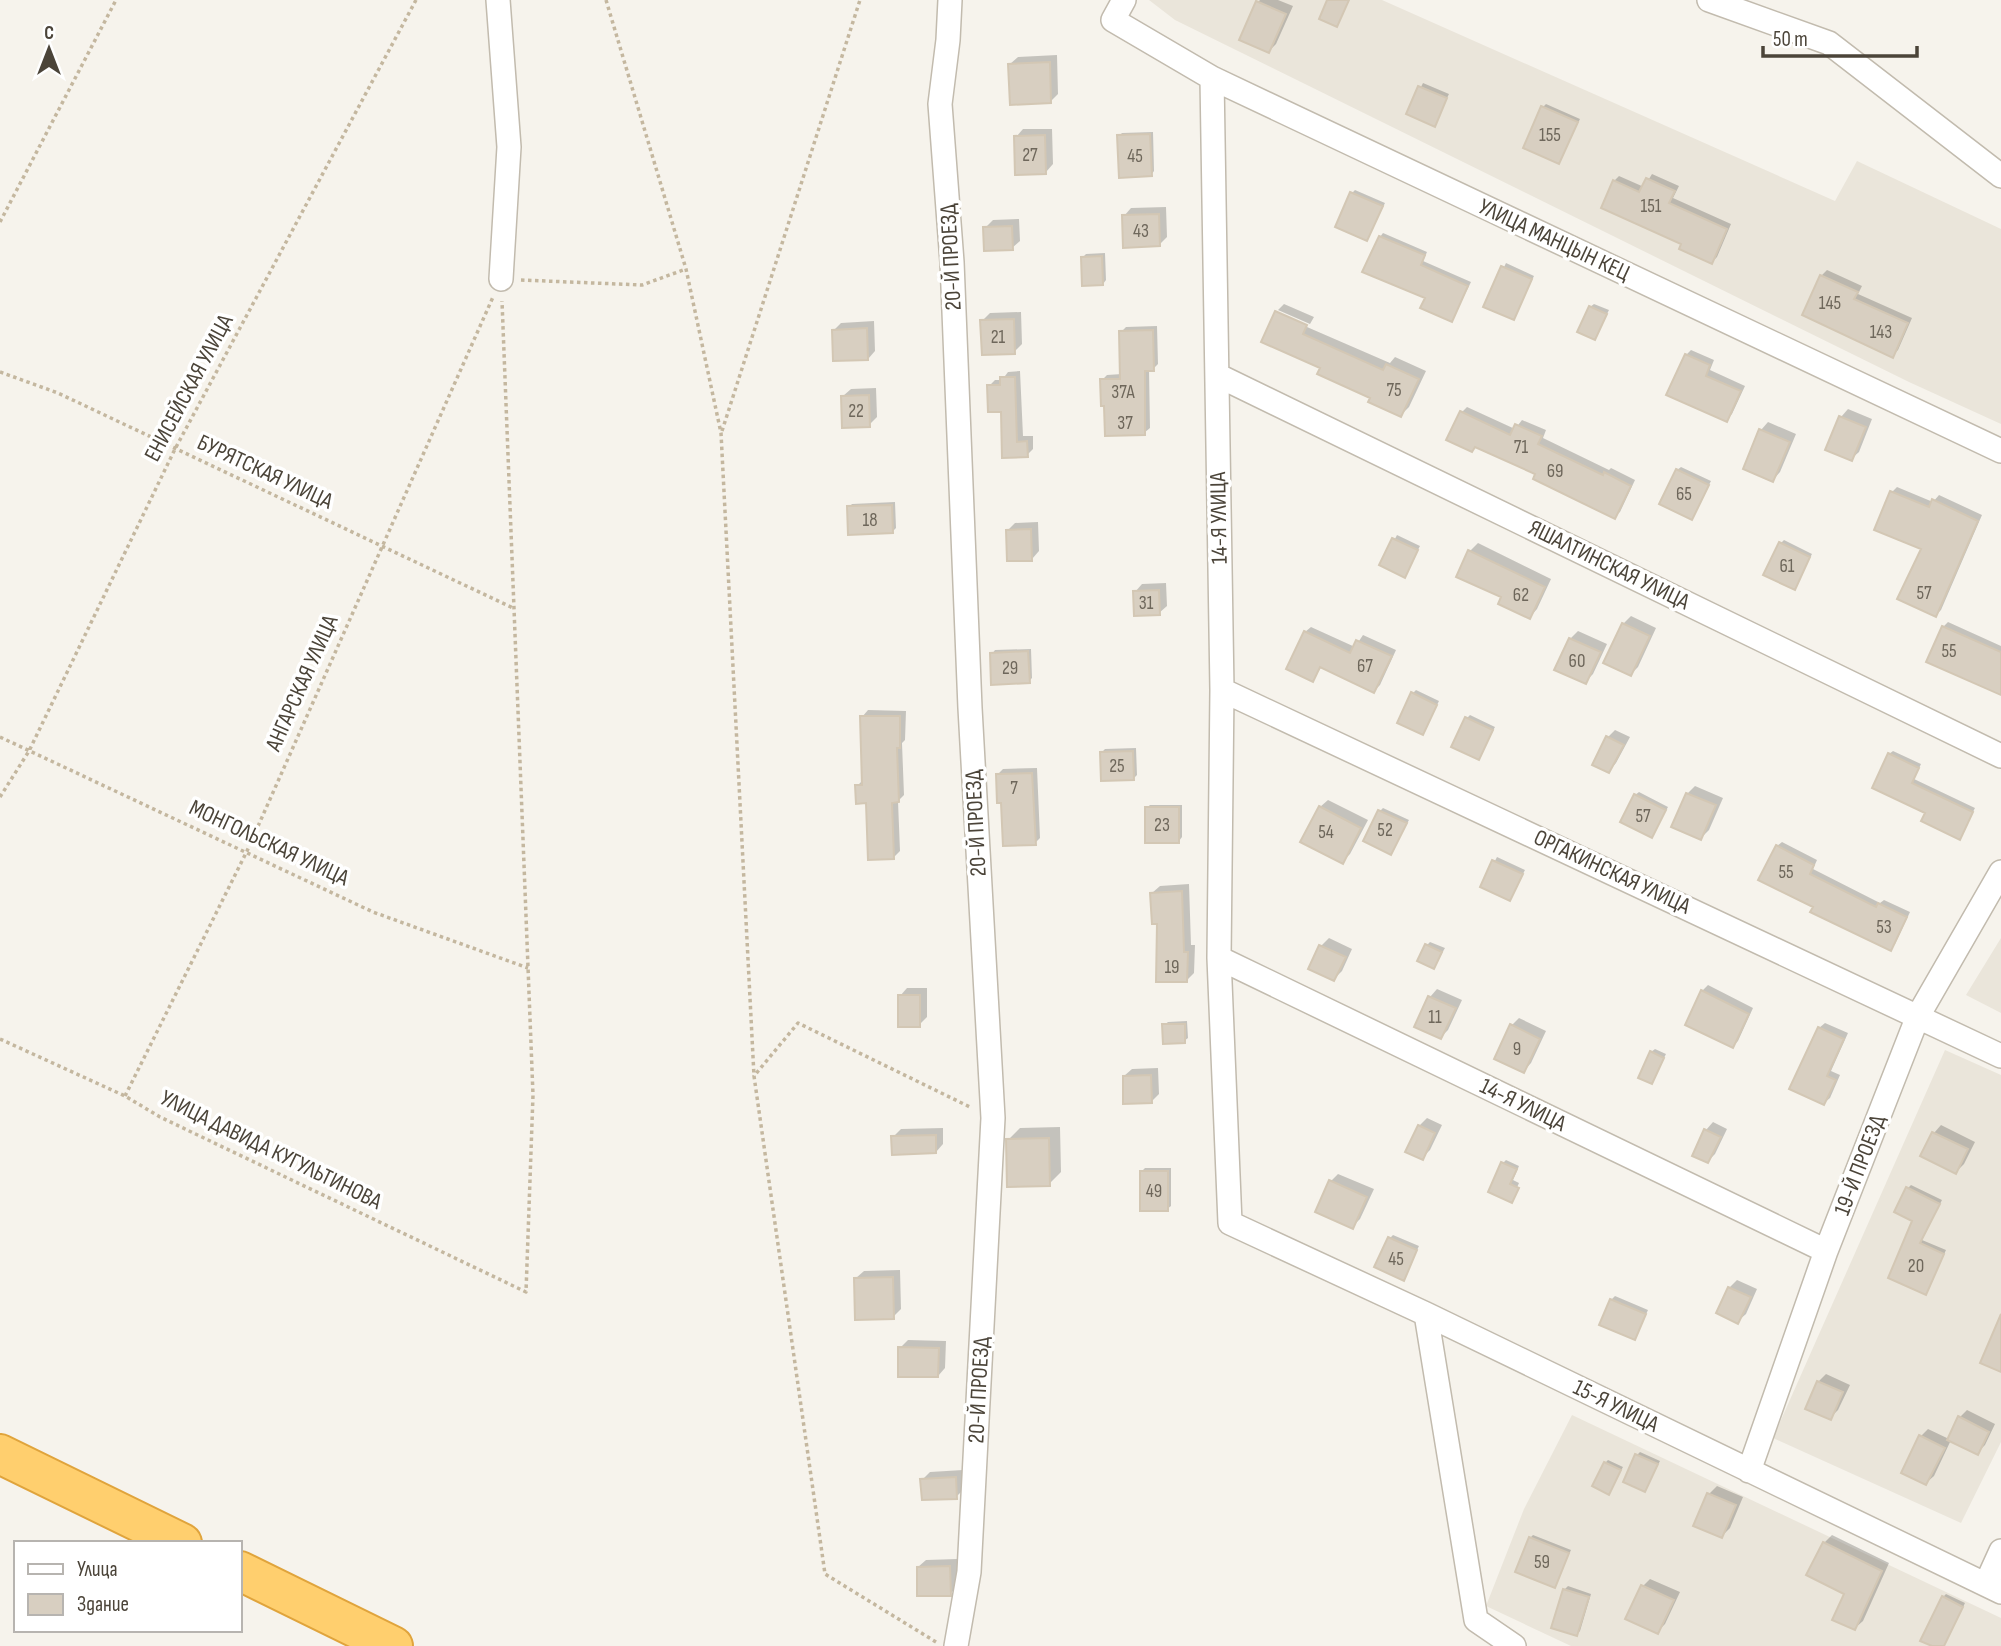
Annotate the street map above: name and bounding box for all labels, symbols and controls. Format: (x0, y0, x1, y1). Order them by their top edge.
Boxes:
north arrow (14, 14, 84, 84)
scale bar (1763, 14, 1917, 58)
text: С (44, 22, 54, 45)
text: 50 m (1773, 27, 1808, 52)
house number: 155 (1539, 124, 1561, 147)
house number: 27 (1022, 144, 1038, 167)
house number: 45 (1127, 145, 1143, 168)
street label: УЛИЦА МАНЦЫН КЕЦ (1474, 193, 1634, 287)
house number: 151 (1641, 195, 1662, 218)
street label: 20-Й ПРОЕЗД (934, 203, 968, 311)
house number: 43 (1133, 220, 1149, 243)
house number: 145 (1819, 292, 1841, 315)
street label: ЕНИСЕЙСКАЯ УЛИЦА (138, 309, 240, 466)
house number: 143 (1870, 321, 1892, 344)
house number: 21 (991, 326, 1006, 349)
house number: 75 (1386, 379, 1402, 402)
house number: 37А (1111, 381, 1136, 404)
house number: 22 (848, 400, 864, 423)
house number: 37 (1117, 412, 1133, 435)
street label: БУРЯТСКАЯ УЛИЦА (193, 428, 337, 516)
house number: 71 (1514, 436, 1529, 459)
house number: 69 (1547, 460, 1563, 483)
street label: 14-Я УЛИЦА (1204, 471, 1234, 564)
house number: 65 (1676, 483, 1692, 506)
house number: 18 (863, 509, 877, 532)
street label: ЯШАЛТИНСКАЯ УЛИЦА (1524, 514, 1694, 616)
house number: 61 (1780, 555, 1795, 578)
house number: 57 (1916, 582, 1932, 605)
house number: 62 (1513, 584, 1529, 607)
house number: 31 (1139, 592, 1154, 615)
street label: АНГАРСКАЯ УЛИЦА (259, 610, 345, 756)
house number: 55 (1941, 640, 1957, 663)
house number: 60 (1569, 650, 1585, 673)
house number: 67 (1357, 655, 1373, 678)
house number: 29 (1002, 657, 1018, 680)
house number: 25 (1109, 755, 1125, 778)
street label: 20-Й ПРОЕЗД (959, 769, 993, 877)
house number: 7 (1010, 777, 1018, 800)
street label: МОНГОЛЬСКАЯ УЛИЦА (185, 794, 353, 892)
house number: 57 (1635, 805, 1651, 828)
house number: 23 (1154, 814, 1170, 837)
house number: 52 (1377, 819, 1393, 842)
house number: 54 (1318, 821, 1334, 844)
street label: ОРГАКИНСКАЯ УЛИЦА (1529, 824, 1695, 921)
house number: 55 (1778, 861, 1794, 884)
house number: 53 (1876, 916, 1892, 939)
house number: 19 (1164, 956, 1180, 979)
house number: 11 (1428, 1006, 1442, 1029)
house number: 9 (1513, 1038, 1521, 1061)
street label: 14-Я УЛИЦА (1475, 1072, 1571, 1138)
street label: УЛИЦА ДАВИДА КУГУЛЬТИНОВА (156, 1084, 386, 1216)
street label: 19-Й ПРОЕЗД (1828, 1111, 1892, 1219)
house number: 49 (1146, 1180, 1162, 1203)
house number: 45 (1388, 1248, 1404, 1271)
house number: 20 (1908, 1255, 1924, 1278)
street label: 20-Й ПРОЕЗД (962, 1336, 996, 1444)
street label: 15-Я УЛИЦА (1569, 1373, 1664, 1439)
legend (14, 1541, 242, 1632)
house number: 59 (1534, 1551, 1550, 1574)
text: Улица (77, 1557, 118, 1582)
text: Здание (77, 1592, 129, 1617)

